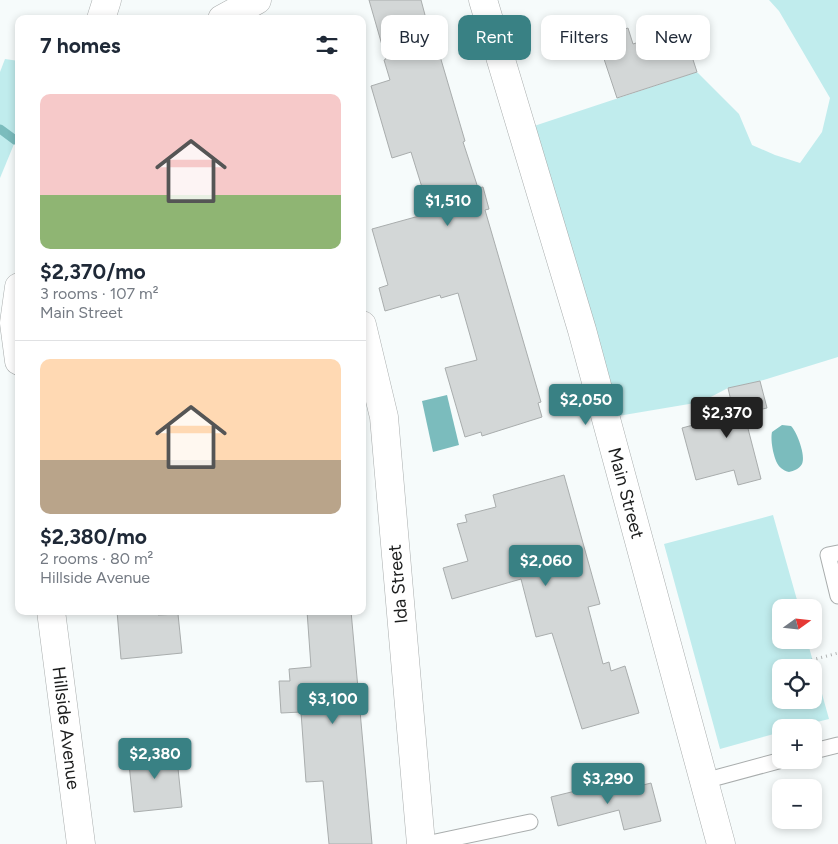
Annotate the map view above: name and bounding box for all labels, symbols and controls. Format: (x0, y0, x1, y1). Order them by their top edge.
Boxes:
chip: Buy (381, 15, 448, 60)
chip: Rent (458, 15, 531, 60)
chip: Filters (541, 15, 626, 60)
chip: New (636, 15, 710, 60)
icon: filters (313, 31, 341, 59)
text: 7 homes (40, 33, 121, 58)
icon: home (146, 126, 236, 216)
pin: $1,510 (407, 184, 489, 227)
text: $1,510 (425, 191, 471, 210)
text: $2,370/mo (40, 259, 146, 284)
text: 3 rooms · 107 m² (40, 284, 158, 303)
text: Main Street (40, 303, 123, 322)
pin: $2,050 (545, 384, 627, 426)
text: $2,050 (560, 390, 612, 409)
icon: home (146, 392, 236, 482)
pin: $2,370 (686, 396, 768, 439)
text: $2,370 (702, 403, 752, 422)
street label: Main Street (603, 445, 649, 541)
text: $2,380/mo (40, 524, 147, 549)
street label: Ida Street (384, 543, 412, 625)
pin: $2,060 (505, 544, 587, 587)
text: 2 rooms · 80 m² (40, 549, 153, 568)
text: $2,060 (520, 551, 572, 570)
text: Hillside Avenue (40, 568, 150, 587)
north arrow (772, 599, 822, 649)
map controls (772, 599, 822, 829)
button: locate (772, 659, 822, 709)
street label: Hillside Avenue (48, 665, 84, 791)
pin: $3,100 (292, 682, 374, 725)
text: $3,100 (308, 689, 358, 708)
button: + (772, 719, 822, 769)
pin: $2,380 (114, 738, 196, 780)
text: $2,380 (129, 744, 181, 763)
pin: $3,290 (567, 762, 649, 805)
text: $3,290 (583, 769, 633, 788)
button: − (772, 779, 822, 829)

